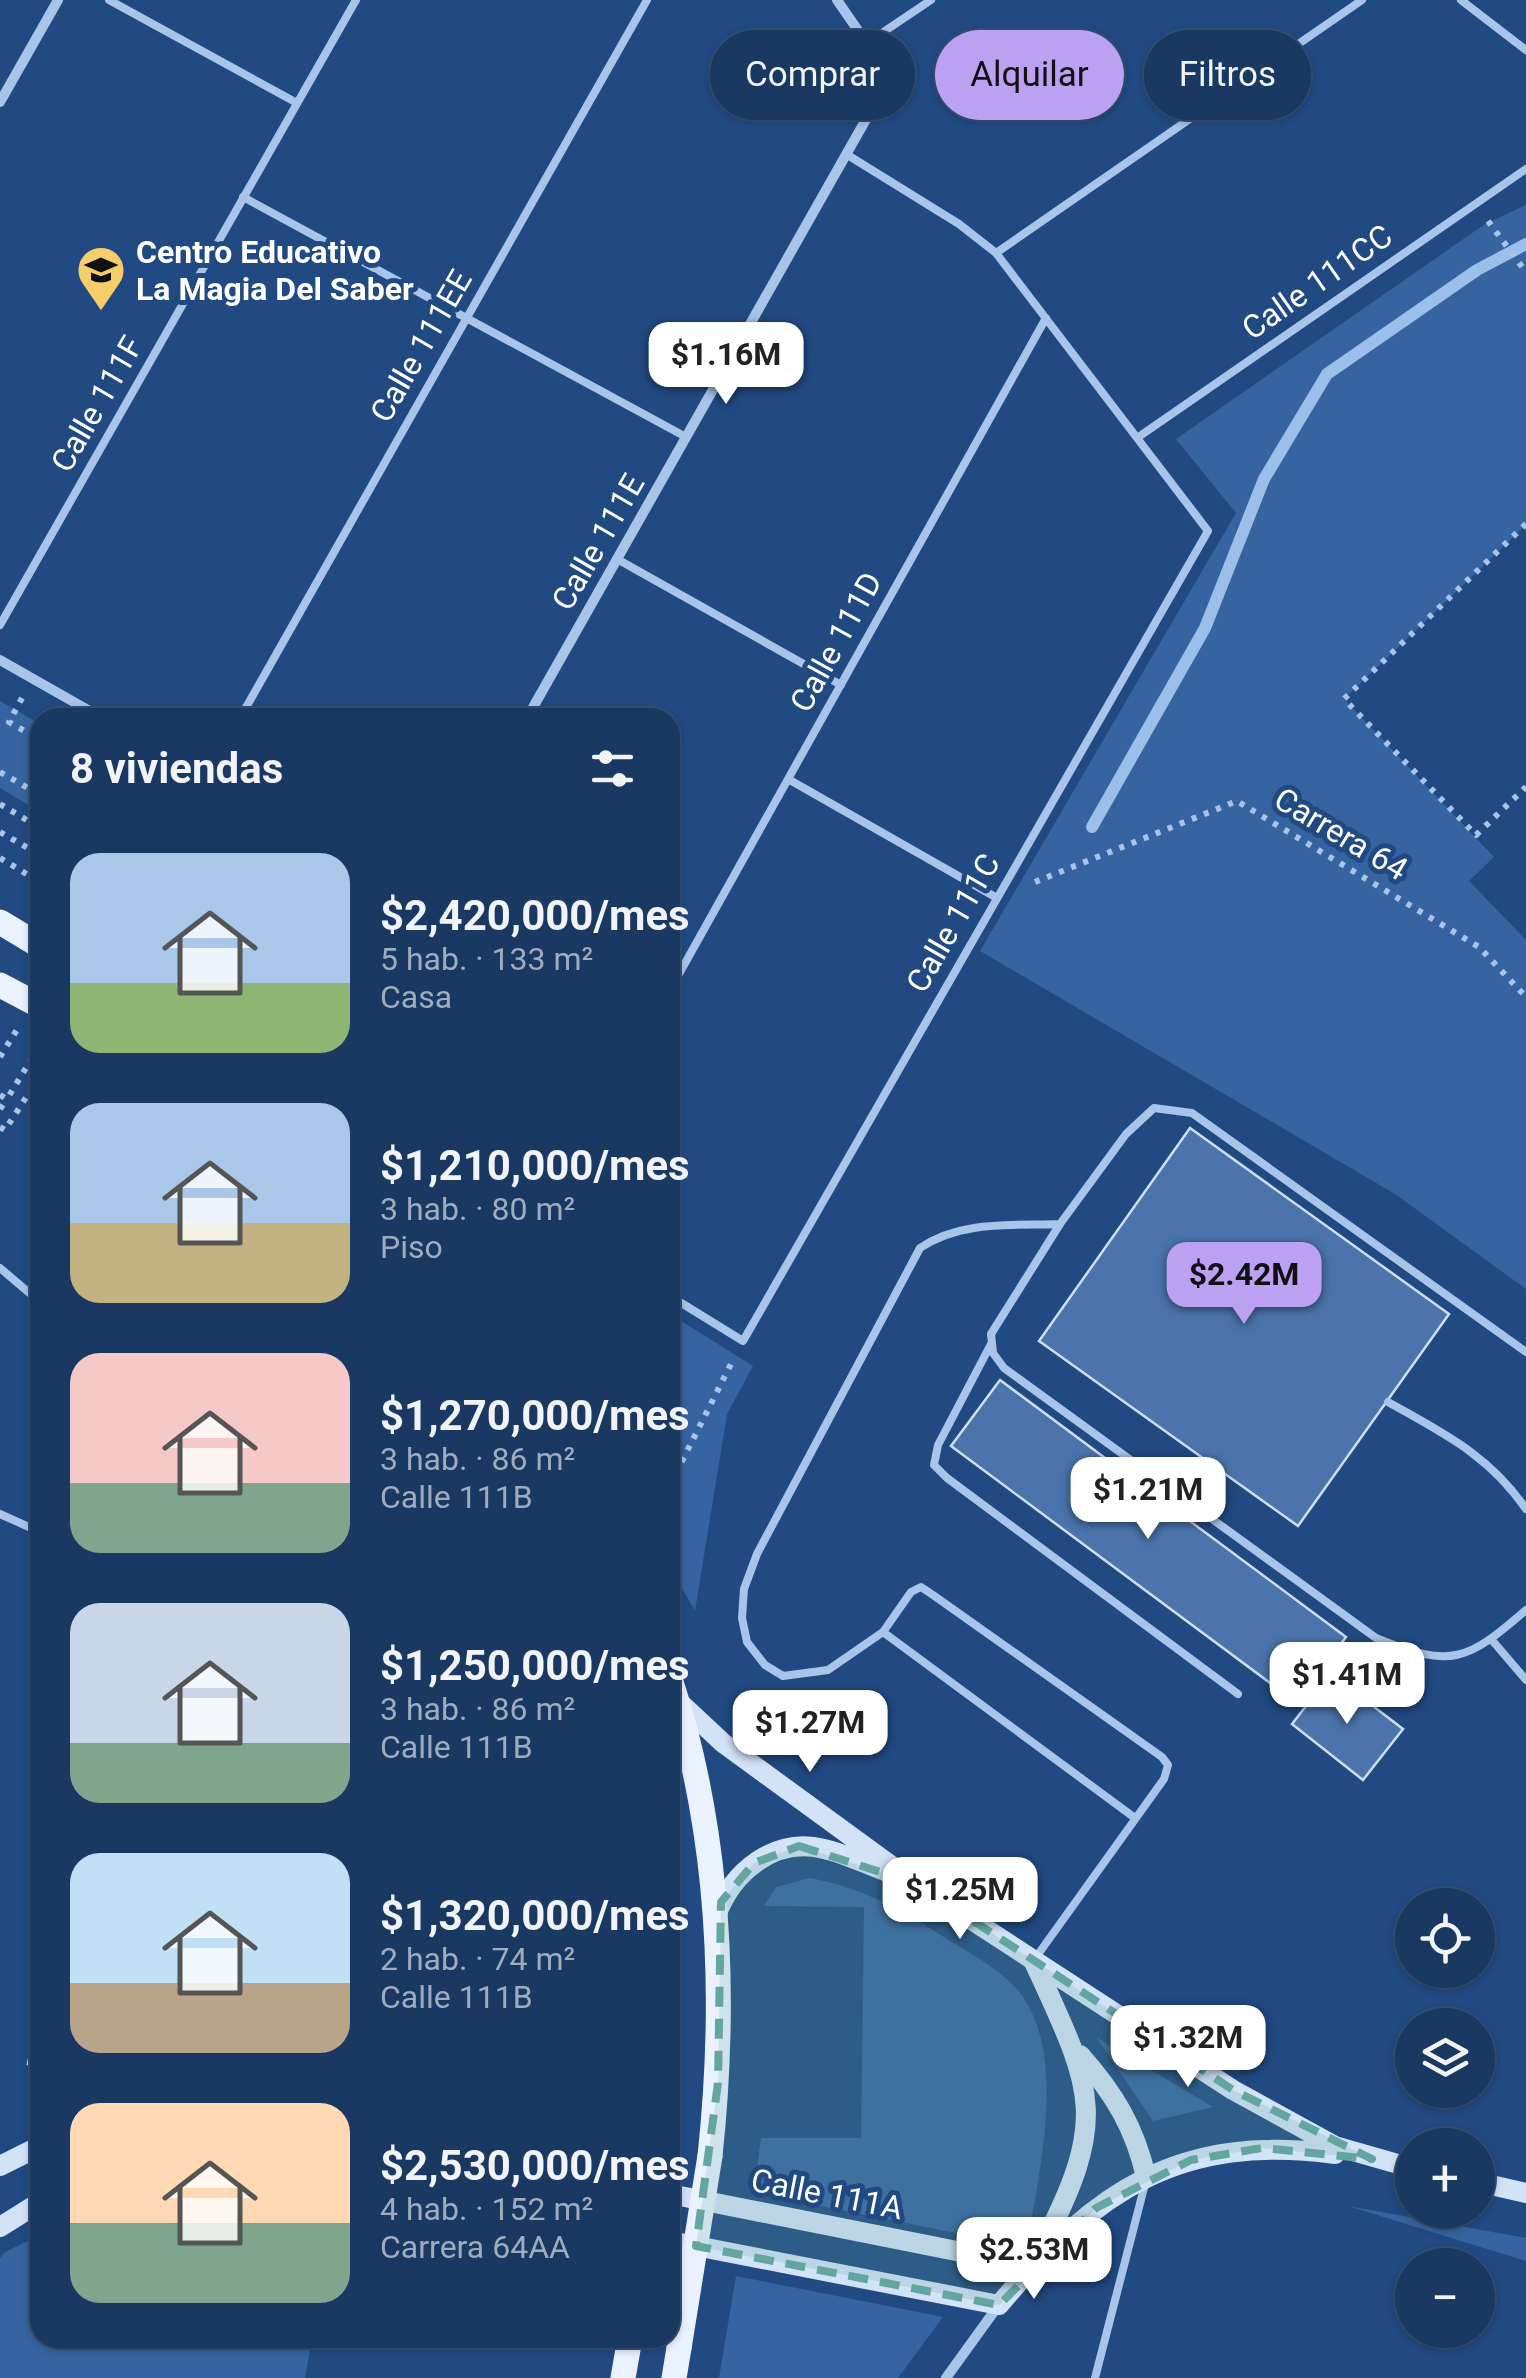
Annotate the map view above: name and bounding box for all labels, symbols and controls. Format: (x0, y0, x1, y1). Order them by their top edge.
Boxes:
chip: Comprar (710, 30, 915, 120)
chip: Alquilar (935, 30, 1124, 120)
chip: Filtros (1144, 30, 1311, 120)
street label: Calle 111CC (1235, 216, 1399, 348)
place label: Centro Educativo La Magia Del Saber (136, 233, 414, 308)
school or university icon: Centro Educativo La Magia Del Saber (75, 244, 127, 312)
street label: Calle 111EE (362, 263, 480, 429)
pin: $1.16M (645, 322, 807, 407)
street label: Calle 111F (43, 329, 151, 479)
text: $1.16M (671, 335, 781, 373)
street label: Calle 111E (544, 467, 652, 617)
street label: Calle 111D (782, 566, 890, 718)
icon: filters (585, 741, 640, 796)
text: 8 viviendas (70, 744, 283, 793)
street label: Carrera 64 (1268, 780, 1414, 888)
street label: Calle 111C (898, 847, 1008, 999)
text: $2,420,000/mes (380, 891, 690, 940)
icon: home (150, 893, 270, 1013)
text: 5 hab. · 133 m² (380, 940, 593, 978)
text: Casa (380, 978, 452, 1016)
text: $1,210,000/mes (380, 1141, 690, 1190)
icon: home (150, 1143, 270, 1263)
text: 3 hab. · 80 m² (380, 1190, 575, 1228)
text: Piso (380, 1228, 443, 1266)
pin: $2.42M (1163, 1242, 1325, 1327)
text: $2.42M (1189, 1255, 1299, 1293)
text: $1,270,000/mes (380, 1391, 690, 1440)
icon: home (150, 1393, 270, 1513)
text: 3 hab. · 86 m² (380, 1440, 575, 1478)
pin: $1.21M (1067, 1457, 1229, 1542)
text: $1.21M (1093, 1470, 1203, 1508)
text: Calle 111B (380, 1478, 533, 1516)
text: $1,250,000/mes (380, 1641, 690, 1690)
pin: $1.41M (1266, 1642, 1428, 1727)
icon: home (150, 1643, 270, 1763)
text: $1.41M (1292, 1655, 1402, 1693)
text: 3 hab. · 86 m² (380, 1690, 575, 1728)
pin: $1.27M (729, 1690, 891, 1775)
text: $1.27M (755, 1703, 865, 1741)
text: Calle 111B (380, 1728, 533, 1766)
pin: $1.25M (879, 1857, 1041, 1942)
text: $1.25M (905, 1870, 1015, 1908)
map controls (1395, 1888, 1495, 2348)
button: locate (1395, 1888, 1495, 1988)
text: $1,320,000/mes (380, 1891, 690, 1940)
icon: home (150, 1893, 270, 2013)
text: 2 hab. · 74 m² (380, 1940, 575, 1978)
text: Calle 111B (380, 1978, 533, 2016)
pin: $1.32M (1107, 2005, 1269, 2090)
button: layers (1395, 2008, 1495, 2108)
text: $1.32M (1133, 2018, 1243, 2056)
button: + (1395, 2128, 1495, 2228)
text: $2,530,000/mes (380, 2141, 690, 2190)
icon: home (150, 2143, 270, 2263)
street label: Calle 111A (748, 2161, 906, 2227)
text: 4 hab. · 152 m² (380, 2190, 593, 2228)
pin: $2.53M (953, 2217, 1115, 2302)
text: Carrera 64AA (380, 2228, 570, 2266)
text: $2.53M (979, 2230, 1089, 2268)
button: − (1395, 2248, 1495, 2348)

